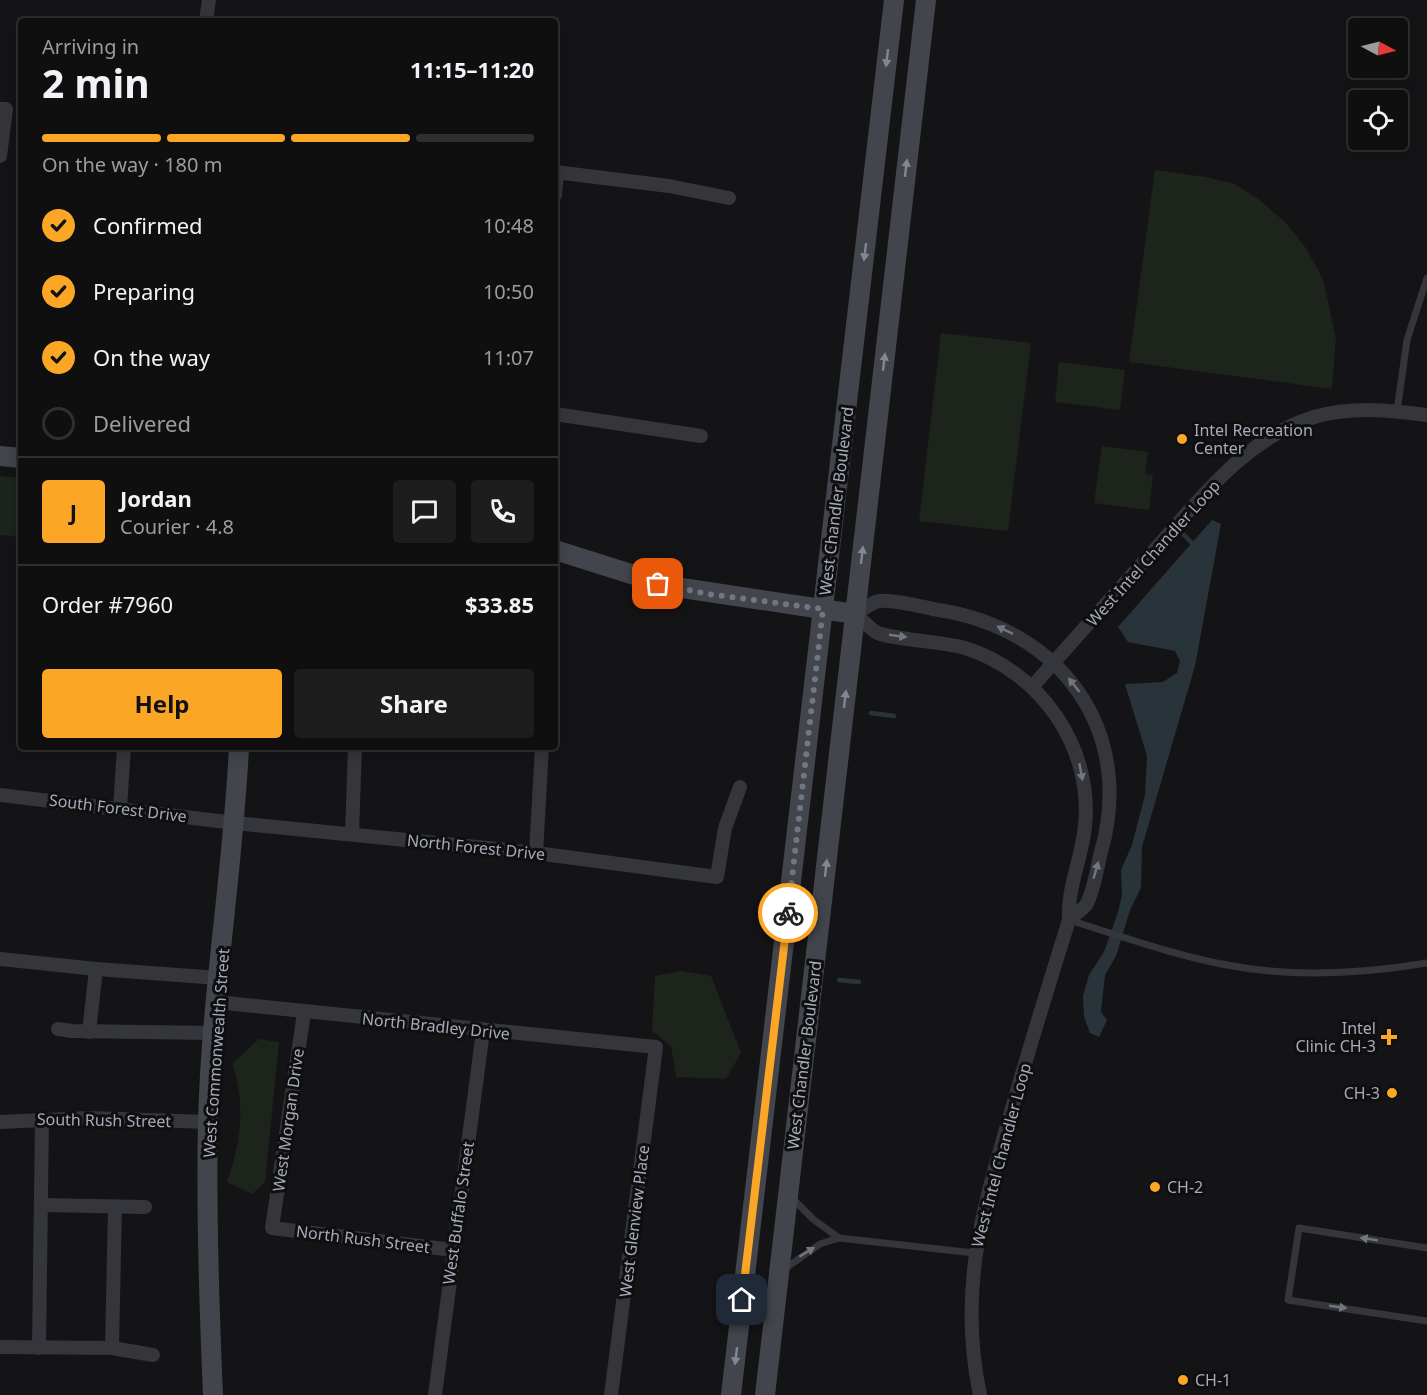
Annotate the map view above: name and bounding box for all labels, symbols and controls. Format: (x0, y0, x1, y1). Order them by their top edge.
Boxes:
north arrow (1348, 18, 1408, 78)
map controls (1348, 18, 1408, 150)
text: Arriving in (42, 33, 139, 60)
one-way arrow (882, 49, 892, 68)
text: 11:15–11:20 (410, 54, 534, 84)
text: 2 min (42, 56, 149, 109)
button: locate (1348, 90, 1408, 150)
text: On the way · 180 m (42, 151, 222, 178)
one-way arrow (901, 158, 911, 177)
icon: check (42, 209, 75, 242)
text: Confirmed (93, 210, 203, 240)
text: 10:48 (483, 212, 534, 239)
one-way arrow (860, 242, 869, 261)
icon: check (42, 275, 75, 308)
text: Preparing (93, 276, 195, 306)
text: 10:50 (483, 278, 534, 305)
icon: check (42, 341, 75, 374)
text: On the way (93, 342, 210, 372)
text: 11:07 (483, 344, 534, 371)
one-way arrow (879, 352, 889, 371)
street label: West Chandler Boulevard (814, 405, 858, 597)
text: Delivered (93, 408, 191, 438)
place label: Intel Recreation Center (1194, 419, 1313, 459)
marker: Intel Recreation Center (1175, 432, 1189, 446)
street label: West Intel Chandler Loop (1081, 475, 1225, 631)
button: chat (393, 480, 456, 543)
button: phone (471, 480, 534, 543)
text: Jordan (120, 483, 192, 513)
text: J (70, 496, 77, 526)
text: Courier · 4.8 (120, 513, 234, 540)
one-way arrow (857, 546, 866, 565)
pin (632, 558, 683, 609)
icon: bag (641, 567, 674, 600)
text: Order #7960 (42, 589, 173, 619)
text: $33.85 (465, 589, 534, 619)
one-way arrow (997, 625, 1014, 634)
one-way arrow (889, 632, 908, 641)
button: Help (42, 669, 282, 738)
button: Share (294, 669, 534, 738)
one-way arrow (1069, 678, 1081, 693)
one-way arrow (840, 689, 850, 708)
one-way arrow (1077, 763, 1086, 782)
street label: South Forest Drive (48, 789, 188, 827)
street label: North Forest Drive (406, 829, 546, 865)
one-way arrow (821, 859, 830, 878)
one-way arrow (1092, 861, 1101, 879)
courier (758, 883, 818, 943)
icon: bike (772, 897, 805, 930)
street label: West Commonwealth Street (198, 947, 234, 1158)
street label: West Chandler Boulevard (782, 959, 826, 1151)
street label: North Bradley Drive (361, 1007, 511, 1045)
place label: Intel Clinic CH-3 (1296, 1017, 1376, 1057)
marker: Intel Clinic CH-3 (1380, 1028, 1398, 1046)
street label: West Morgan Drive (267, 1047, 309, 1193)
street label: West Intel Chandler Loop (966, 1060, 1036, 1250)
place label: CH-3 (1344, 1082, 1380, 1104)
marker: CH-3 (1385, 1086, 1399, 1100)
street label: South Rush Street (37, 1108, 172, 1132)
street label: West Buffalo Street (437, 1140, 479, 1286)
street label: West Glenview Place (614, 1144, 654, 1298)
place label: CH-2 (1167, 1176, 1203, 1198)
marker: CH-2 (1148, 1180, 1162, 1194)
street label: North Rush Street (295, 1220, 431, 1258)
one-way arrow (1360, 1234, 1379, 1243)
one-way arrow (799, 1246, 815, 1257)
pin (716, 1274, 767, 1325)
icon: home (725, 1283, 758, 1316)
one-way arrow (1329, 1303, 1348, 1312)
one-way arrow (731, 1346, 741, 1365)
place label: CH-1 (1195, 1369, 1231, 1391)
marker: CH-1 (1176, 1373, 1190, 1387)

